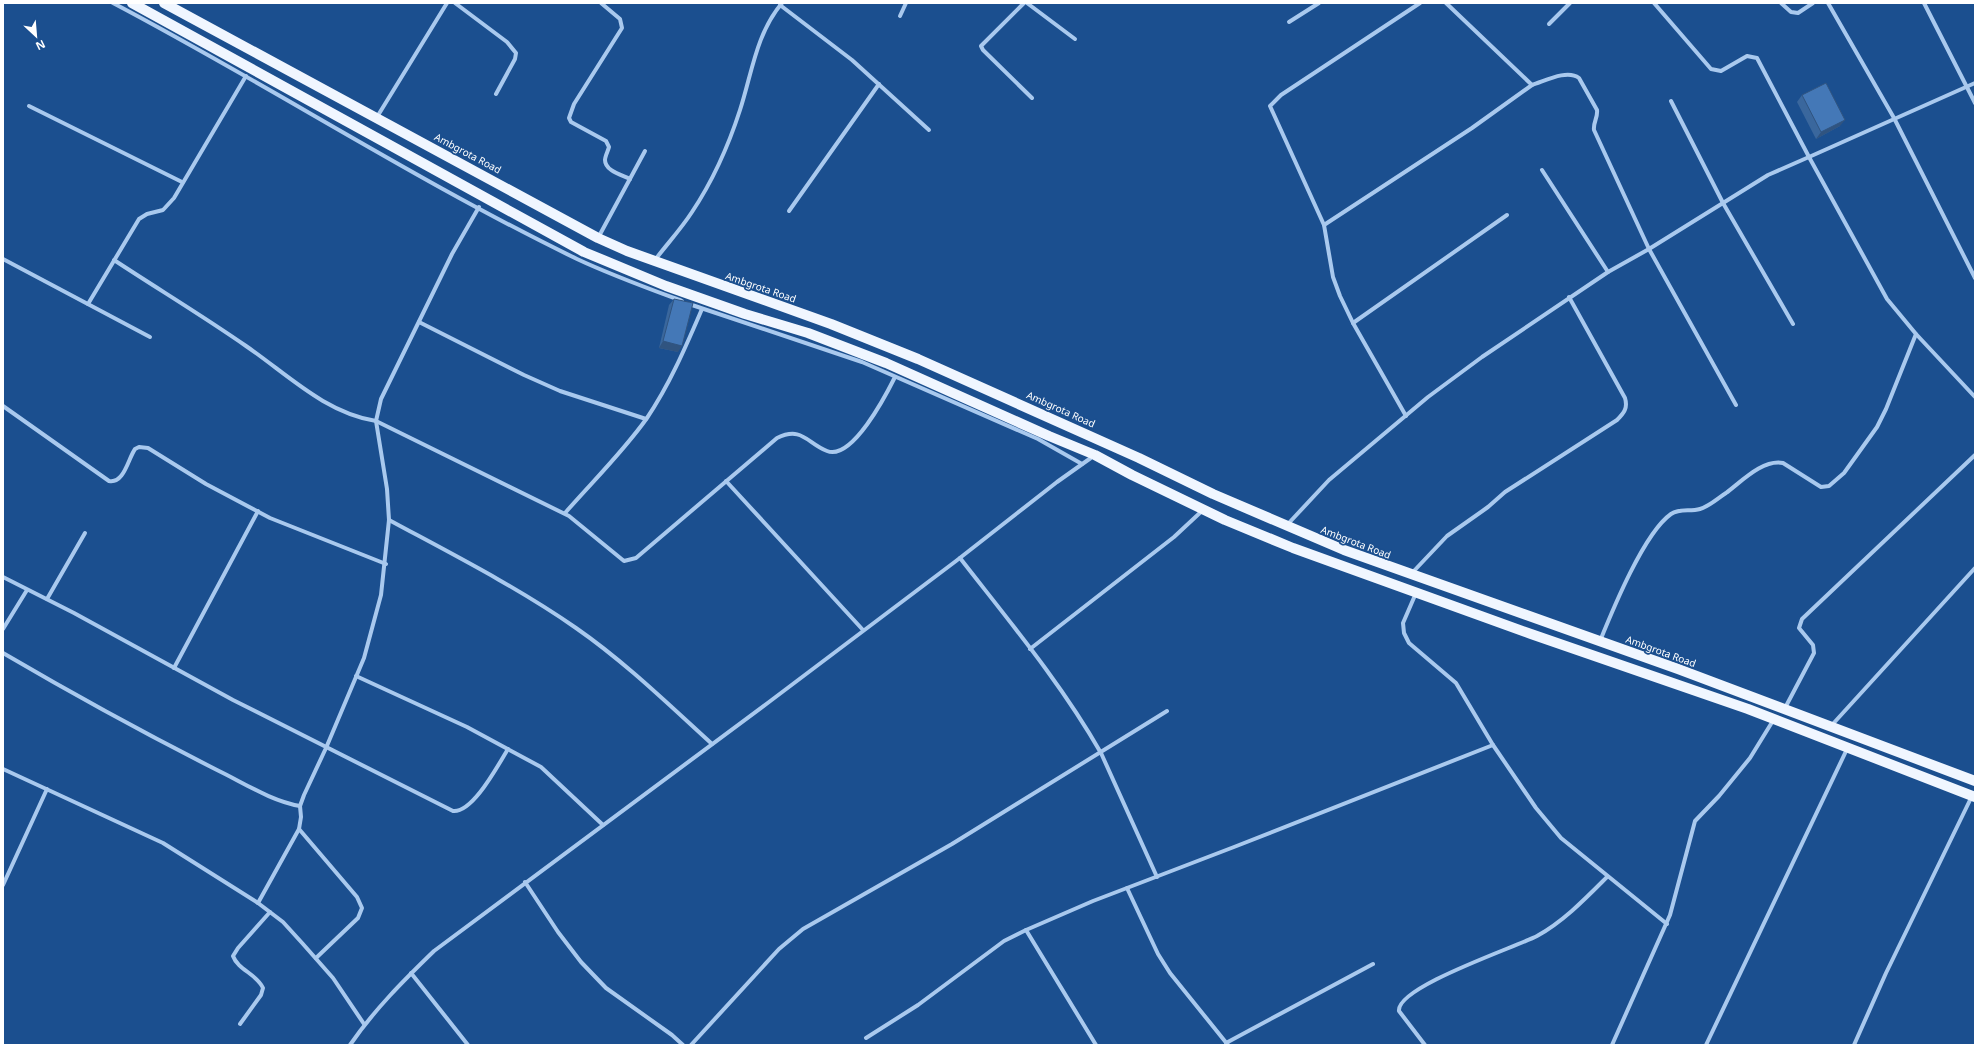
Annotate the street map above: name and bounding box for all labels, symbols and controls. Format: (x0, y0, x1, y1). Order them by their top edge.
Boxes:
north arrow (16, 16, 56, 56)
text: N (33, 37, 48, 54)
street label: Ambgrota Road (432, 129, 504, 177)
street label: Ambgrota Road (724, 268, 798, 306)
street label: Ambgrota Road (1024, 388, 1098, 430)
street label: Ambgrota Road (1319, 522, 1393, 562)
street label: Ambgrota Road (1624, 632, 1698, 670)

